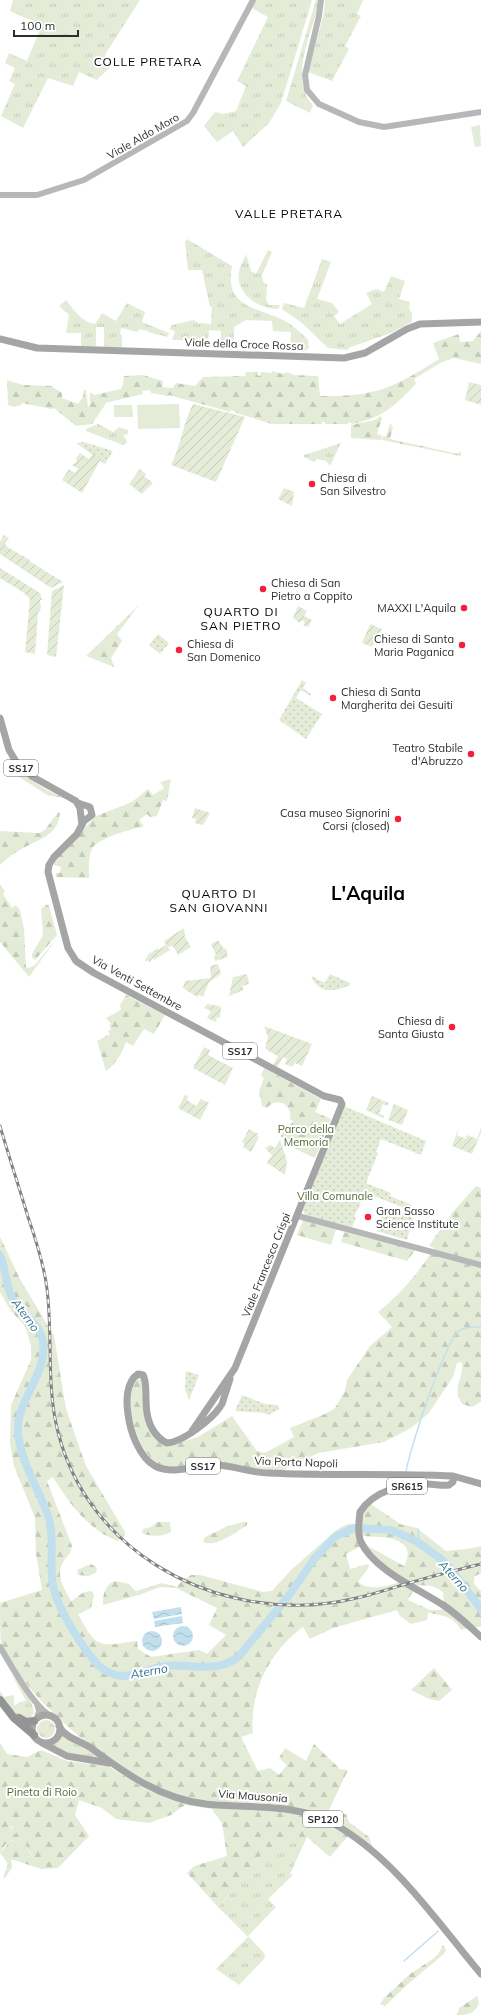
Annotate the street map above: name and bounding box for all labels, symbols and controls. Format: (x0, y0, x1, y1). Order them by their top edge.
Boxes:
scale bar (14, 12, 78, 38)
text: 100 m (20, 18, 55, 33)
district label: COLLE PRETARA (94, 54, 202, 69)
street label: Viale Aldo Moro (105, 110, 181, 162)
district label: VALLE PRETARA (235, 206, 343, 221)
street label: Viale della Croce Rossa (184, 335, 304, 353)
place label: Chiesa di San Silvestro (320, 471, 386, 498)
marker: Chiesa di San Silvestro (307, 479, 317, 489)
place label: Chiesa di San Pietro a Coppito (271, 576, 352, 603)
marker: Chiesa di San Pietro a Coppito (258, 584, 268, 594)
place label: MAXXI L'Aquila (377, 601, 456, 615)
marker: MAXXI L'Aquila (459, 603, 469, 613)
district label: QUARTO DI SAN PIETRO (201, 604, 281, 633)
place label: Chiesa di Santa Maria Paganica (374, 632, 454, 659)
place label: Chiesa di San Domenico (187, 637, 261, 664)
marker: Chiesa di Santa Maria Paganica (457, 640, 467, 650)
marker: Chiesa di San Domenico (174, 645, 184, 655)
place label: Chiesa di Santa Margherita dei Gesuiti (341, 685, 453, 712)
marker: Chiesa di Santa Margherita dei Gesuiti (328, 693, 338, 703)
place label: Teatro Stabile d'Abruzzo (393, 741, 463, 768)
marker: Teatro Stabile d'Abruzzo (466, 749, 476, 759)
road number: SS17 (4, 760, 38, 776)
place label: Casa museo Signorini Corsi (closed) (280, 806, 390, 833)
marker: Casa museo Signorini Corsi (closed) (393, 814, 403, 824)
district label: L'Aquila (331, 881, 405, 905)
district label: QUARTO DI SAN GIOVANNI (170, 886, 268, 915)
street label: Via Venti Settembre (89, 952, 185, 1014)
place label: Chiesa di Santa Giusta (378, 1014, 444, 1041)
marker: Chiesa di Santa Giusta (447, 1022, 457, 1032)
road number: SS17 (223, 1043, 257, 1059)
park label: Parco della Memoria (278, 1122, 334, 1149)
park label: Villa Comunale (297, 1189, 373, 1203)
place label: Gran Sasso Science Institute (376, 1204, 459, 1231)
street label: Viale Francesco Crispi (239, 1211, 293, 1319)
marker: Gran Sasso Science Institute (363, 1212, 373, 1222)
water label: Aterno (8, 1295, 43, 1335)
street label: Via Porta Napoli (254, 1454, 338, 1470)
road number: SS17 (186, 1458, 220, 1474)
road number: SR615 (387, 1478, 427, 1494)
water label: Aterno (435, 1556, 472, 1595)
water label: Aterno (128, 1660, 169, 1682)
park label: Pineta di Roio (7, 1785, 77, 1799)
street label: Via Mausonia (218, 1787, 288, 1805)
road number: SP120 (303, 1811, 343, 1827)

